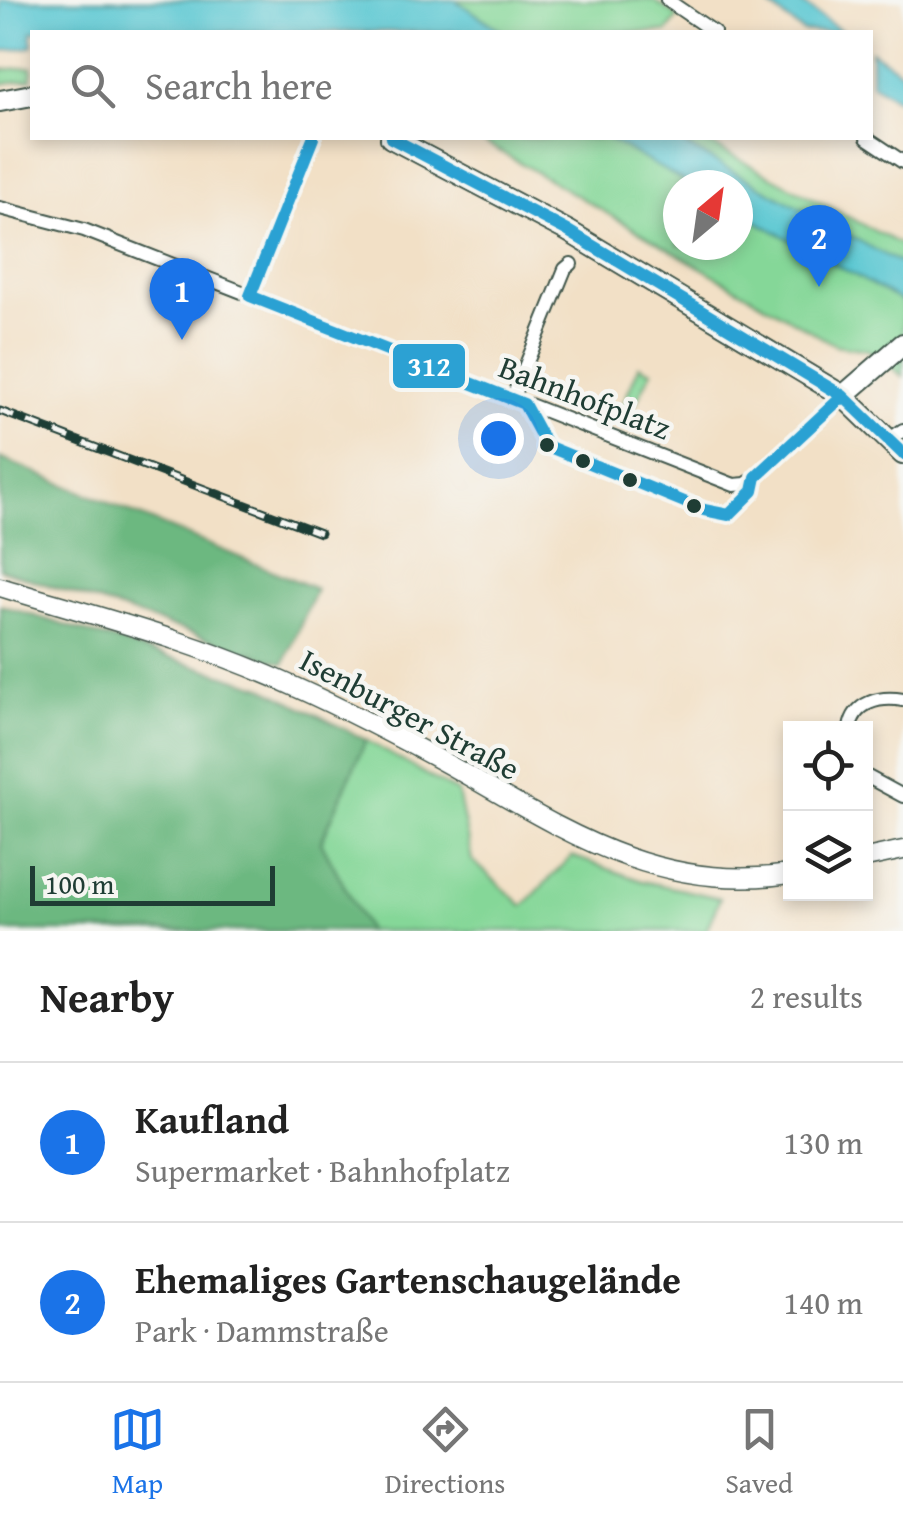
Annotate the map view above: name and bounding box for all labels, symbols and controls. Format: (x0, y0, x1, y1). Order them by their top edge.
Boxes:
search box (30, 30, 873, 140)
text: Search here (145, 57, 333, 113)
icon: search (65, 58, 120, 113)
north arrow (663, 170, 753, 260)
pin: 2 (786, 204, 852, 287)
pin: 1 (150, 258, 214, 340)
line badge: 312 (391, 342, 467, 390)
street label: Bahnhofplatz (492, 343, 678, 451)
text: 312 (407, 345, 451, 386)
your location (473, 413, 524, 464)
unlabelled marker (537, 435, 557, 455)
unlabelled marker (573, 451, 593, 471)
unlabelled marker (620, 470, 640, 490)
unlabelled marker (684, 496, 704, 516)
street label: Isenburger Straße (292, 636, 528, 792)
map controls (783, 721, 873, 901)
button: locate (783, 721, 873, 811)
button: layers (783, 811, 873, 901)
scale bar (30, 861, 275, 906)
text: 100 m (45, 863, 114, 904)
text: Nearby (40, 966, 174, 1027)
text: 2 results (750, 973, 863, 1020)
text: Kaufland (135, 1091, 289, 1147)
text: 1 (64, 1119, 81, 1166)
text: 130 m (784, 1119, 863, 1166)
text: Supermarket · Bahnhofplatz (135, 1147, 510, 1194)
text: Ehemaliges Gartenschaugelände (135, 1251, 681, 1307)
text: 2 (64, 1279, 81, 1326)
text: 140 m (784, 1279, 863, 1326)
text: Park · Dammstraße (135, 1307, 389, 1354)
tab: Map (110, 1402, 165, 1503)
tab: Directions (385, 1402, 505, 1503)
tab: Saved (725, 1402, 793, 1503)

